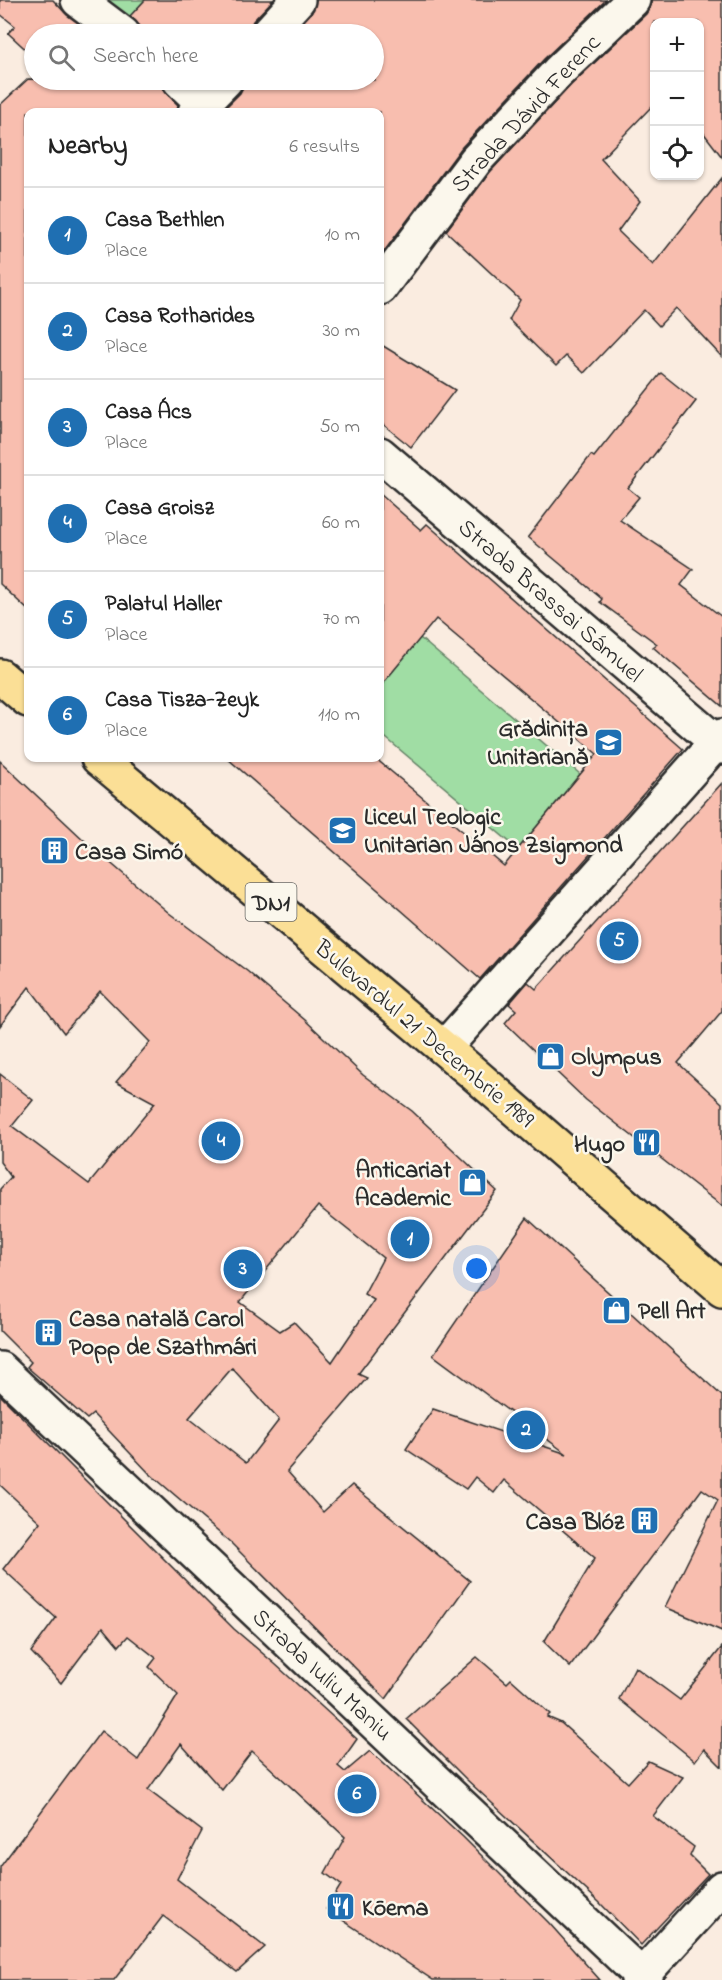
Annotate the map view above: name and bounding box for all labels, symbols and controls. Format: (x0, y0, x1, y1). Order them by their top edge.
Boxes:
map controls (650, 18, 704, 180)
button: + (650, 18, 704, 72)
search box (24, 24, 384, 90)
street label: Strada Dávid Ferenc (444, 27, 610, 202)
icon: search (45, 41, 78, 74)
text: Search here (93, 41, 198, 73)
button: − (650, 72, 704, 126)
button: locate (650, 126, 704, 180)
text: Nearby (48, 128, 127, 166)
text: 6 results (289, 133, 360, 162)
text: Casa Bethlen (105, 205, 224, 237)
text: 1 (64, 221, 71, 250)
text: 10 m (324, 221, 360, 250)
text: Place (105, 237, 147, 266)
text: Casa Rotharides (105, 301, 255, 333)
text: 2 (63, 317, 72, 346)
text: 30 m (323, 317, 360, 346)
text: Place (105, 333, 147, 362)
text: Casa Ács (105, 397, 192, 429)
text: 3 (63, 413, 72, 442)
text: 50 m (319, 413, 360, 442)
text: Place (105, 429, 147, 458)
text: Casa Groisz (105, 493, 214, 525)
text: 4 (63, 509, 72, 538)
text: 60 m (322, 509, 360, 538)
street label: Strada Brassai Sámuel (449, 512, 650, 692)
text: Place (105, 525, 147, 554)
text: Palatul Haller (105, 589, 222, 621)
text: 5 (62, 605, 73, 634)
text: 70 m (323, 605, 360, 634)
text: Place (105, 621, 147, 650)
text: Casa Tisza-Zeyk (105, 685, 259, 717)
text: 6 (63, 701, 72, 730)
text: 110 m (318, 701, 360, 730)
place label: Grădinița Unitariană (487, 713, 589, 776)
text: Place (105, 717, 147, 746)
school or university icon: Grădinița Unitariană (593, 726, 625, 758)
place label: Liceul Teologic Unitarian János Zsigmond (364, 801, 623, 865)
school or university icon: Liceul Teologic Unitarian János Zsigmond (327, 814, 359, 846)
building icon: Casa Simó (38, 835, 70, 867)
place label: Casa Simó (75, 836, 183, 871)
road number: DN1 (246, 883, 296, 921)
pin: 5 (600, 918, 638, 964)
street label: Bulevardul 21 Decembrie 1989 (305, 932, 542, 1138)
shop icon: Olympus (534, 1040, 566, 1072)
place label: Olympus (571, 1041, 662, 1077)
pin: 4 (202, 1118, 240, 1164)
restaurant icon: Hugo (630, 1127, 662, 1159)
place label: Hugo (574, 1128, 625, 1164)
place label: Anticariat Academic (355, 1154, 452, 1217)
shop icon: Anticariat Academic (456, 1167, 488, 1199)
pin: 1 (390, 1216, 430, 1262)
pin: 3 (224, 1246, 262, 1292)
your location (462, 1254, 491, 1283)
shop icon: Pell Art (601, 1294, 633, 1326)
place label: Pell Art (638, 1295, 706, 1330)
place label: Casa natală Carol Popp de Szathmári (69, 1303, 257, 1366)
building icon: Casa natală Carol Popp de Szathmári (32, 1316, 64, 1348)
pin: 2 (506, 1408, 546, 1452)
building icon: Casa Blóz (629, 1505, 661, 1537)
place label: Casa Blóz (525, 1506, 625, 1541)
street label: Strada Iuliu Maniu (243, 1601, 399, 1750)
pin: 6 (338, 1772, 376, 1816)
restaurant icon: Kōema (325, 1891, 357, 1923)
place label: Kōema (362, 1892, 428, 1927)

